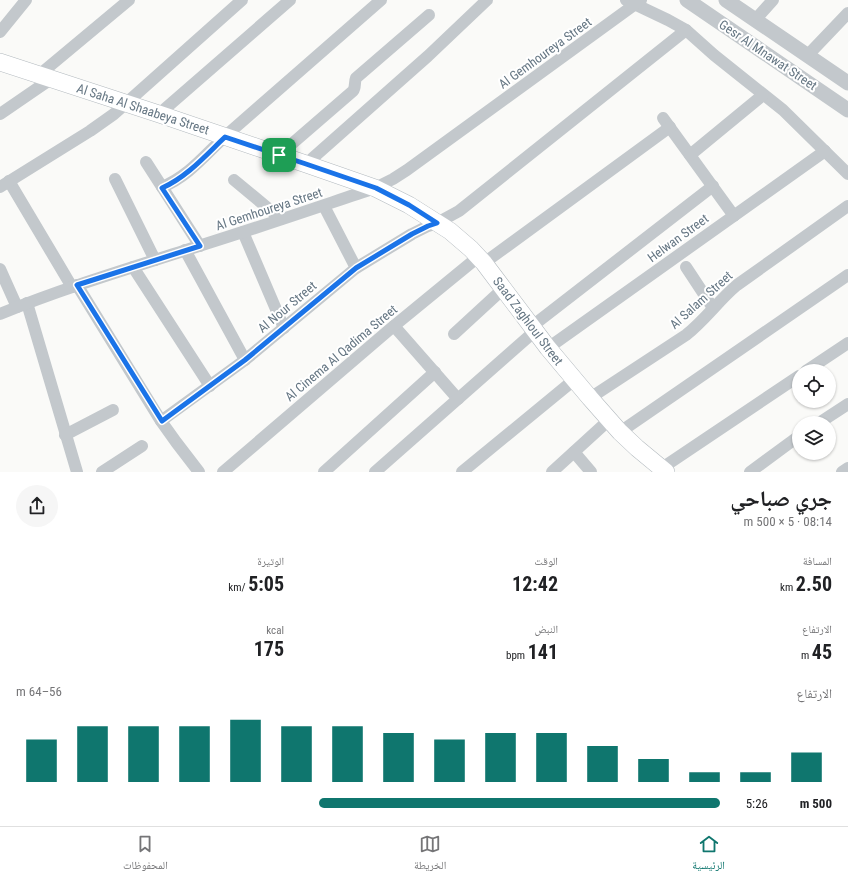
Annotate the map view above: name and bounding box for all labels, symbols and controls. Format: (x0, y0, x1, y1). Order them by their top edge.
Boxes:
street label: Al Gemhoureya Street (496, 14, 594, 92)
street label: Gesr Al Mnawat Street (716, 17, 820, 93)
street label: Al Saha Al Shaabeya Street (75, 81, 211, 138)
pin (262, 138, 296, 172)
icon: arrive (268, 144, 290, 166)
street label: Al Gemhoureya Street (214, 185, 324, 233)
street label: Helwan Street (645, 211, 711, 265)
street label: Al Salam Street (667, 268, 735, 332)
street label: Saad Zaghloul Street (490, 274, 566, 368)
street label: Al Nour Street (255, 278, 319, 336)
street label: Al Cinema Al Qadima Street (282, 302, 400, 404)
map controls (792, 364, 836, 460)
button: locate (792, 364, 836, 408)
button: layers (792, 416, 836, 460)
button: share (16, 485, 58, 527)
text: جري صباحي (730, 486, 832, 511)
text: 08:14 · 5 × 500 m (744, 514, 832, 529)
text: الوتيرة (257, 555, 284, 568)
text: الوقت (534, 555, 558, 568)
text: المسافة (803, 555, 832, 568)
text: 5:05 (248, 572, 284, 596)
text: 12:42 (512, 572, 558, 596)
text: 2.50 (796, 572, 832, 596)
text: /km (228, 581, 248, 594)
text: km (780, 581, 796, 594)
text: النبض (535, 623, 558, 636)
text: الارتفاع (802, 623, 832, 636)
text: kcal (266, 624, 284, 637)
text: 175 (254, 637, 284, 661)
text: 141 (528, 640, 558, 664)
text: 45 (812, 640, 832, 664)
text: bpm (506, 649, 528, 662)
text: m (801, 649, 812, 662)
text: 56–64 m (16, 684, 62, 699)
text: الارتفاع (797, 686, 832, 701)
text: 5:26 (746, 796, 768, 811)
text: 500 m (800, 796, 832, 811)
tab: المحفوظات (123, 833, 168, 876)
tab: الخريطة (414, 833, 446, 876)
tab: الرئيسية (692, 833, 725, 876)

